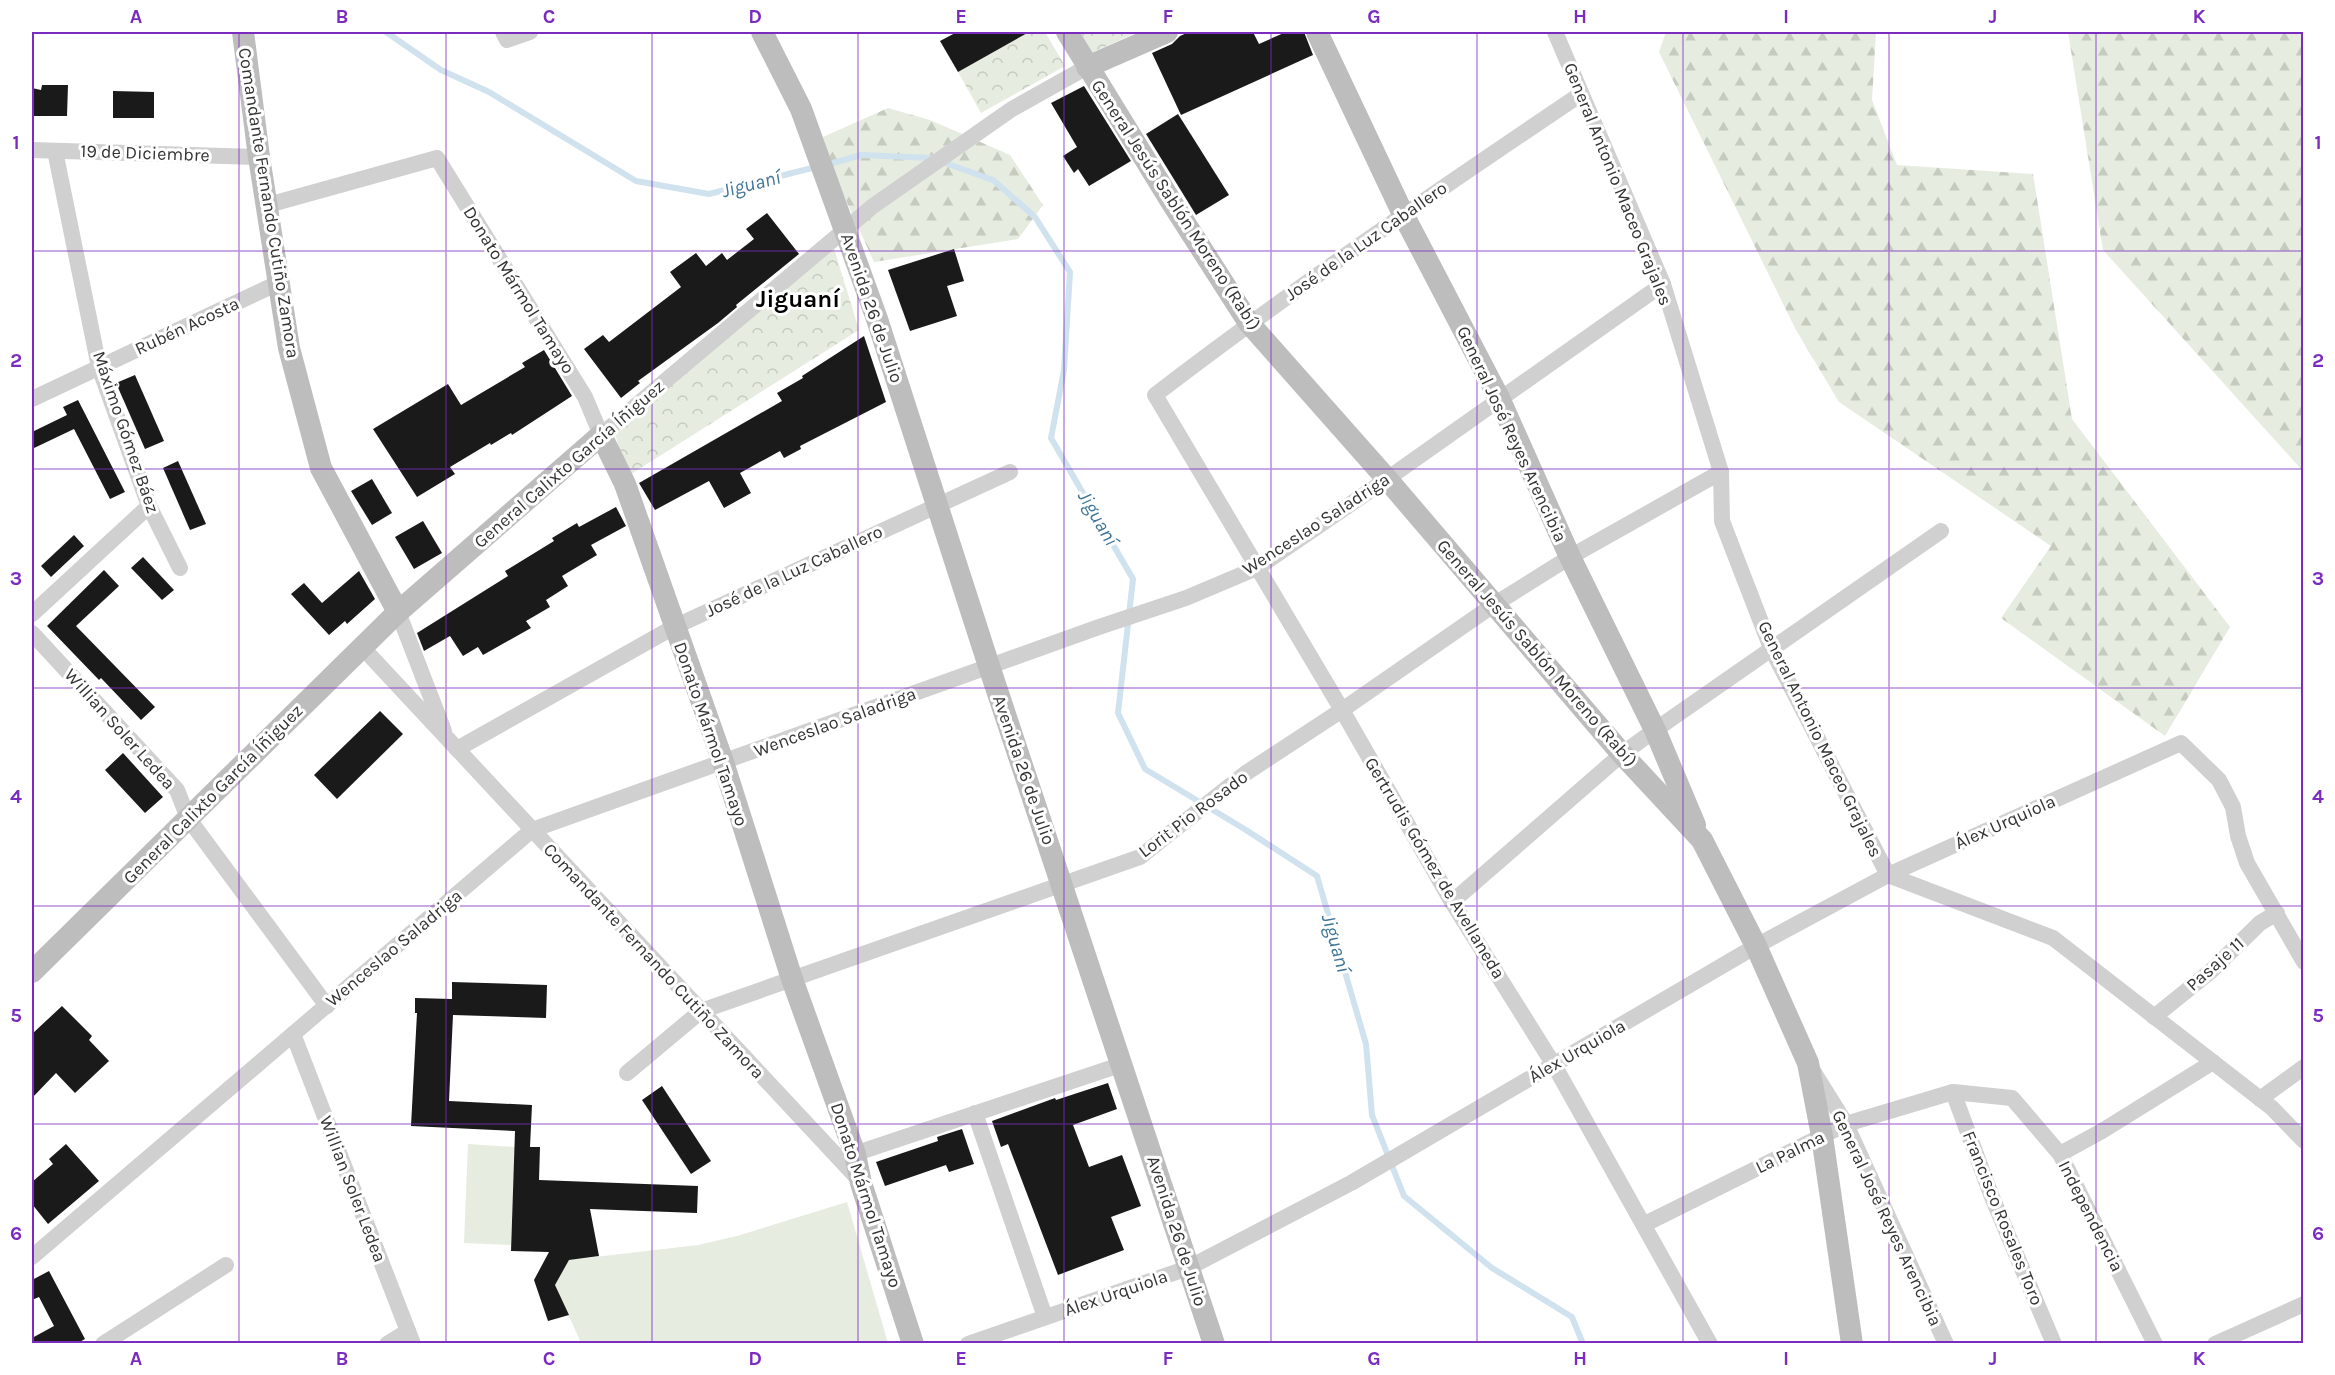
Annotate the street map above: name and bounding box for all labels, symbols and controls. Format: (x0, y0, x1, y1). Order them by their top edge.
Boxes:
text: A (130, 5, 143, 28)
text: B (336, 5, 348, 28)
text: C (543, 5, 555, 28)
text: D (748, 5, 762, 28)
text: E (955, 5, 967, 28)
text: F (1163, 5, 1174, 28)
text: G (1367, 5, 1381, 28)
text: H (1573, 5, 1587, 28)
text: I (1783, 5, 1789, 28)
text: J (1989, 5, 1997, 28)
text: K (2192, 5, 2206, 28)
street label: Comandante Fernando Cutiño Zamora (234, 46, 304, 360)
street label: General Antonio Maceo Grajales (1559, 59, 1677, 309)
street label: General Jesús Sablón Moreno (Rabí) (1087, 76, 1265, 334)
text: 1 (12, 131, 20, 154)
text: 1 (2314, 131, 2322, 154)
street label: 19 de Diciembre (80, 140, 210, 166)
water label: Jiguaní (719, 165, 785, 202)
street label: José de la Luz Caballero (1281, 177, 1451, 305)
street label: Donato Mármol Tamayo (458, 202, 580, 378)
street label: Avenida 26 de Julio (836, 230, 908, 386)
district label: Jiguaní (756, 285, 841, 313)
street label: Rubén Acosta (131, 292, 243, 360)
street label: General José Reyes Arencibia (1452, 322, 1572, 546)
street label: Máximo Gómez Báez (88, 348, 164, 516)
text: 2 (10, 349, 22, 372)
text: 2 (2312, 349, 2324, 372)
street label: General Calixto García Íñiguez (469, 375, 669, 553)
street label: Wenceslao Saladriga (1238, 468, 1394, 580)
water label: Jiguaní (1073, 486, 1124, 552)
street label: José de la Luz Caballero (702, 520, 886, 622)
street label: General Jesús Sablón Moreno (Rabí) (1432, 535, 1642, 771)
text: 3 (10, 567, 22, 590)
text: 3 (2312, 567, 2324, 590)
street label: General Antonio Maceo Grajales (1753, 617, 1887, 861)
street label: Donato Mármol Tamayo (669, 639, 753, 829)
street label: Willian Soler Ledea (60, 664, 180, 794)
street label: Wenceslao Saladriga (751, 682, 919, 762)
street label: Avenida 26 de Julio (988, 692, 1060, 848)
street label: General Calixto García Íñiguez (118, 699, 307, 888)
street label: Gertrudis Gómez de Avellaneda (1360, 753, 1510, 983)
street label: Lorit Pio Rosado (1134, 766, 1252, 862)
text: 4 (10, 785, 22, 808)
text: 4 (2312, 785, 2324, 808)
street label: Álex Urquiola (1951, 789, 2059, 854)
street label: Comandante Fernando Cutiño Zamora (539, 839, 769, 1083)
street label: Wenceslao Saladriga (321, 885, 467, 1011)
water label: Jiguaní (1317, 911, 1356, 978)
street label: Pasaje 11 (2182, 932, 2248, 996)
text: 5 (10, 1004, 22, 1027)
text: 5 (2312, 1004, 2324, 1027)
street label: Álex Urquiola (1524, 1014, 1629, 1088)
street label: Donato Mármol Tamayo (826, 1100, 906, 1290)
street label: General José Reyes Arencibia (1827, 1106, 1947, 1330)
street label: Willian Soler Ledea (315, 1113, 391, 1265)
street label: La Palma (1752, 1126, 1828, 1178)
street label: Francisco Rosales Toro (1958, 1128, 2048, 1308)
street label: Avenida 26 de Julio (1142, 1153, 1212, 1309)
street label: Independencia (2054, 1157, 2128, 1275)
text: 6 (10, 1222, 22, 1245)
text: 6 (2312, 1222, 2324, 1245)
street label: Álex Urquiola (1061, 1264, 1171, 1321)
text: A (130, 1347, 143, 1370)
text: B (336, 1347, 348, 1370)
text: C (543, 1347, 555, 1370)
text: D (748, 1347, 762, 1370)
text: E (955, 1347, 967, 1370)
text: F (1163, 1347, 1174, 1370)
text: G (1367, 1347, 1381, 1370)
text: H (1573, 1347, 1587, 1370)
text: I (1783, 1347, 1789, 1370)
text: J (1989, 1347, 1997, 1370)
text: K (2192, 1347, 2206, 1370)

